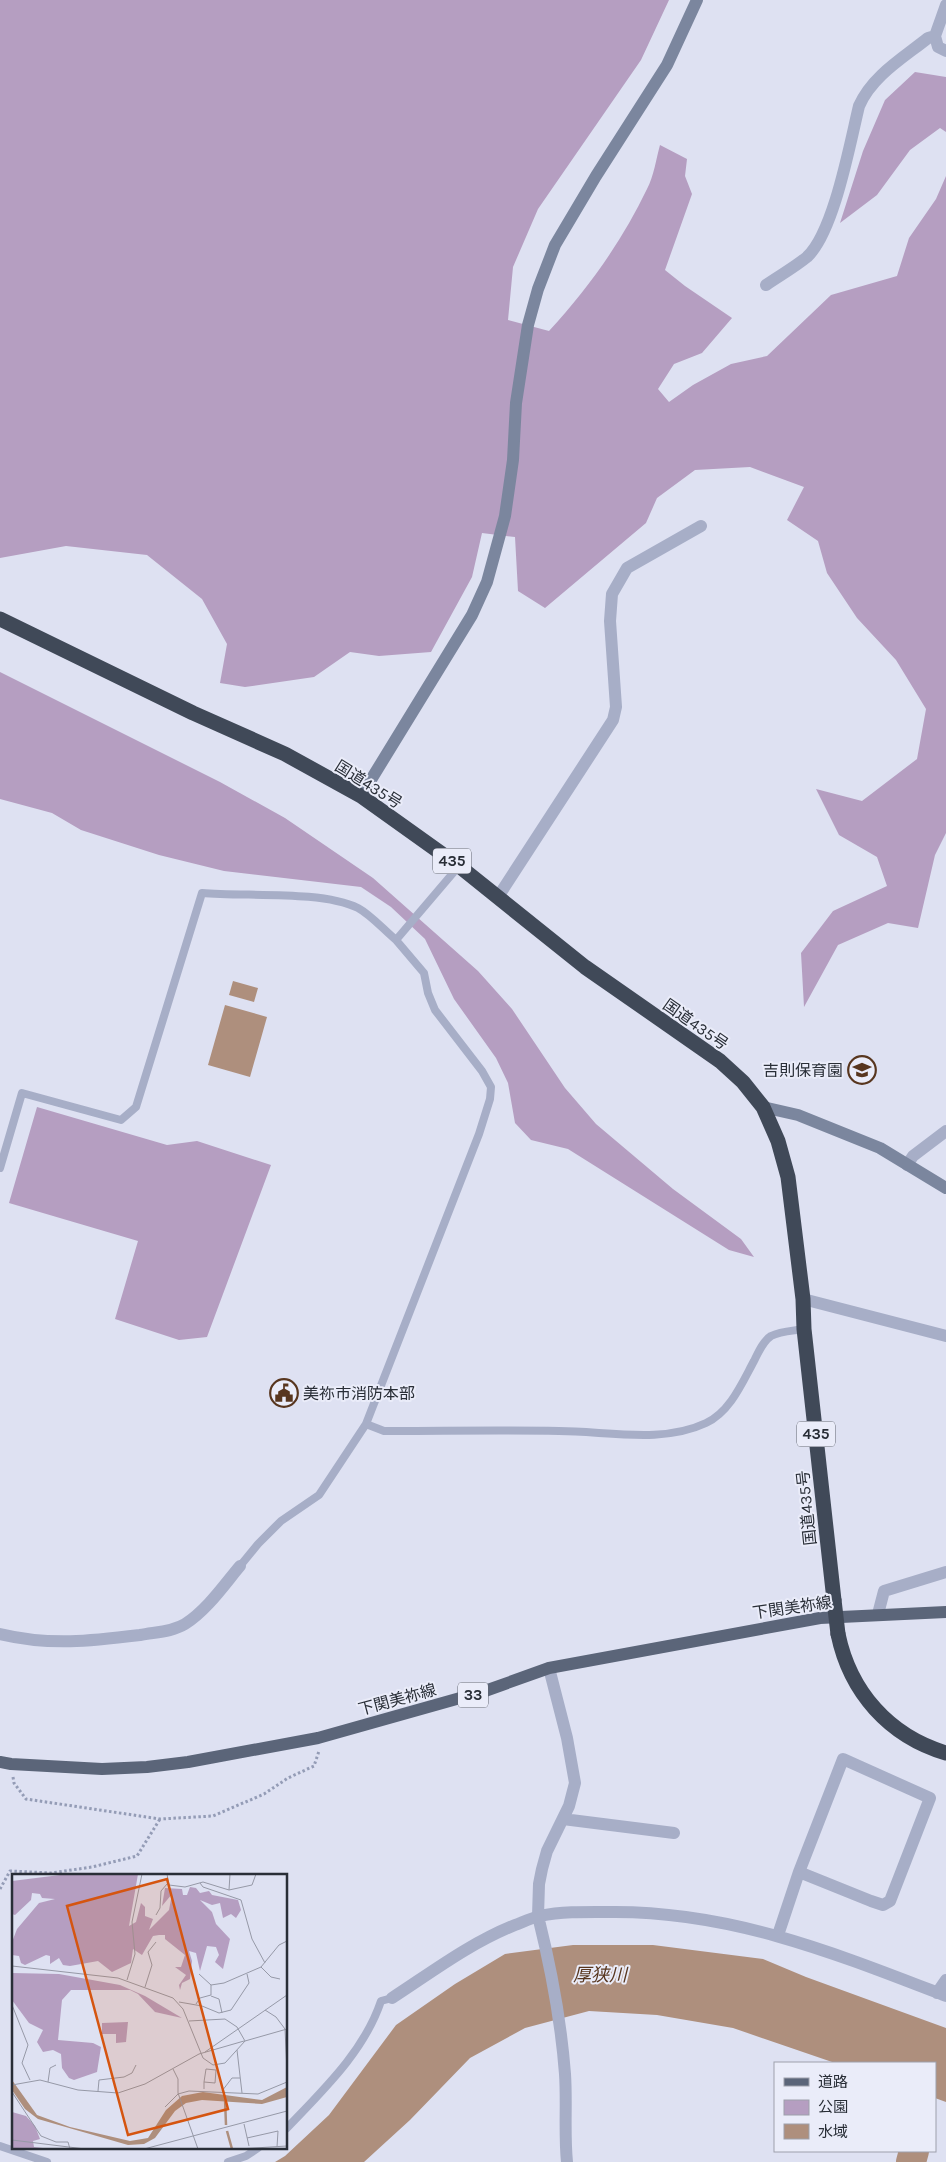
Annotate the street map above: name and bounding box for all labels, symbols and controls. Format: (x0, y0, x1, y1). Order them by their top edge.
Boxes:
street label: 国道435号 (332, 756, 406, 812)
road number: 435 (433, 848, 471, 874)
street label: 国道435号 (659, 995, 732, 1054)
school or university icon: 吉則保育園 (847, 1055, 877, 1085)
place label: 吉則保育園 (763, 1061, 843, 1080)
public building icon: 美祢市消防本部 (269, 1378, 299, 1408)
place label: 美祢市消防本部 (303, 1384, 415, 1403)
road number: 435 (797, 1422, 835, 1446)
street label: 国道435号 (793, 1469, 820, 1546)
street label: 下関美祢線 (751, 1593, 833, 1622)
street label: 下関美祢線 (356, 1680, 438, 1719)
road number: 33 (458, 1682, 488, 1708)
inset map (12, 1874, 288, 2150)
water label: 厚狭川 (573, 1964, 629, 1986)
legend (774, 2062, 936, 2152)
text: 道路 (818, 2073, 848, 2091)
text: 公園 (818, 2098, 848, 2116)
text: 水域 (818, 2123, 848, 2141)

